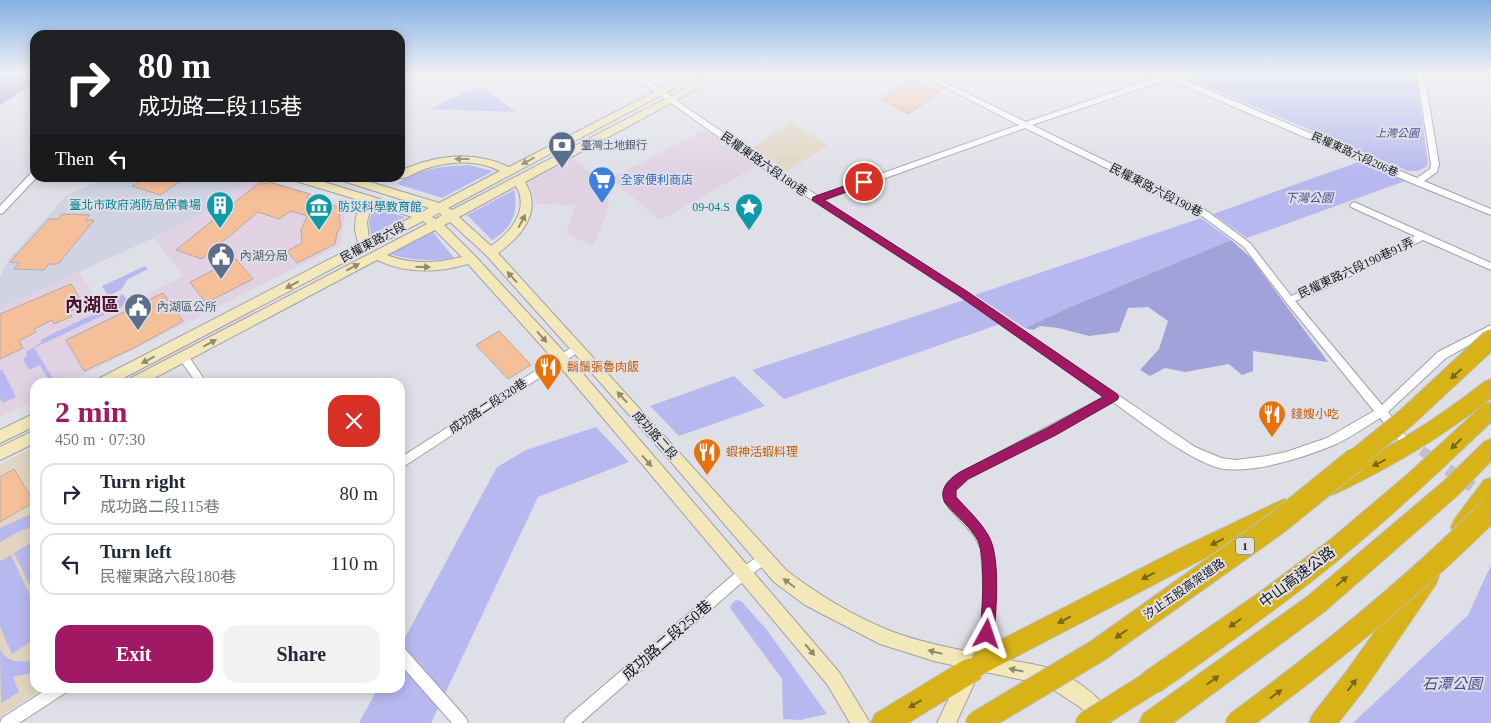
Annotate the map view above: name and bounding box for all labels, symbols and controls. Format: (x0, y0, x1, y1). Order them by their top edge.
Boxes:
text: 80 m (138, 47, 211, 86)
icon: right (55, 50, 120, 115)
text: 成功路二段115巷 (138, 94, 302, 119)
park label: 上灣公園 (1375, 127, 1421, 139)
street label: 民權東路六段180巷 (718, 129, 810, 199)
bank icon: 臺灣土地銀行 (547, 130, 577, 169)
street label: 民權東路六段206巷 (1310, 130, 1400, 178)
place label: 臺灣土地銀行 (581, 139, 647, 151)
icon: left (104, 145, 132, 173)
text: Then (55, 148, 94, 169)
one-way arrow (454, 155, 470, 163)
one-way arrow (521, 157, 535, 165)
pin (843, 161, 885, 203)
street label: 民權東路六段190巷 (1107, 161, 1205, 219)
supermarket icon: 全家便利商店 (587, 165, 617, 204)
icon: arrive (850, 168, 878, 196)
place label: 全家便利商店 (621, 173, 693, 187)
building icon: 臺北市政府消防局保養場 (205, 190, 235, 229)
park label: 下灣公園 (1285, 191, 1335, 205)
museum icon: 防災科學教育館 (304, 192, 334, 231)
place icon: 09-04.S (734, 192, 764, 231)
place label: 臺北市政府消防局保養場 (69, 198, 201, 212)
place label: 防災科學教育館 (338, 200, 422, 214)
place label: 09-04.S (692, 200, 730, 214)
one-way arrow (517, 214, 526, 228)
street label: 民權東路六段 (338, 219, 408, 265)
street label: 民權東路六段190巷91弄 (1296, 235, 1416, 301)
public building icon: 內湖分局 (206, 241, 236, 280)
place label: 內湖分局 (240, 249, 288, 263)
one-way arrow (346, 263, 360, 271)
one-way arrow (415, 263, 431, 271)
one-way arrow (507, 271, 518, 284)
one-way arrow (285, 281, 299, 289)
public building icon: 內湖區公所 (123, 292, 153, 331)
district label: 內湖區 (65, 295, 119, 315)
place label: 內湖區公所 (157, 300, 217, 314)
one-way arrow (536, 331, 547, 344)
one-way arrow (202, 339, 217, 347)
restaurant icon: 鬍鬚張魯肉飯 (533, 352, 563, 391)
one-way arrow (141, 356, 155, 364)
place label: 鬍鬚張魯肉飯 (567, 360, 639, 374)
one-way arrow (1450, 368, 1463, 379)
street label: 成功路二段320巷 (446, 376, 530, 436)
one-way arrow (616, 392, 628, 404)
text: 2 min (55, 395, 128, 428)
button: close (328, 395, 380, 447)
restaurant icon: 錢嫂小吃 (1257, 399, 1287, 438)
place label: 錢嫂小吃 (1291, 407, 1339, 421)
street label: 成功路二段 (630, 408, 680, 462)
text: 450 m · 07:30 (55, 431, 145, 448)
restaurant icon: 蝦神活蝦料理 (692, 437, 722, 476)
one-way arrow (1450, 438, 1462, 450)
place label: 蝦神活蝦料理 (726, 445, 798, 459)
one-way arrow (642, 454, 653, 467)
one-way arrow (1372, 460, 1386, 468)
text: Turn right (100, 471, 185, 492)
icon: right (57, 480, 85, 508)
text: 80 m (339, 483, 378, 504)
text: 成功路二段115巷 (100, 498, 219, 515)
one-way arrow (1210, 538, 1224, 546)
road number: 1 (1236, 538, 1254, 554)
text: Turn left (100, 541, 172, 562)
street label: 中山高速公路 (1256, 543, 1338, 610)
icon: left (57, 550, 85, 578)
text: 110 m (331, 553, 378, 574)
street label: 汐止五股高架道路 (1141, 556, 1227, 622)
text: 民權東路六段180巷 (100, 568, 236, 585)
one-way arrow (1141, 572, 1155, 580)
one-way arrow (1336, 576, 1349, 587)
one-way arrow (782, 578, 796, 588)
street label: 成功路二段250巷 (619, 597, 715, 683)
position arrow (960, 607, 1012, 659)
one-way arrow (1056, 616, 1071, 624)
one-way arrow (1228, 618, 1242, 628)
button: Exit (55, 625, 213, 683)
button: Share (223, 625, 380, 683)
one-way arrow (1114, 629, 1128, 639)
one-way arrow (805, 644, 816, 657)
one-way arrow (927, 648, 942, 656)
one-way arrow (1008, 666, 1023, 674)
one-way arrow (1206, 674, 1219, 685)
park label: 石潭公園 (1422, 676, 1484, 692)
one-way arrow (1347, 678, 1357, 691)
one-way arrow (1269, 689, 1282, 700)
one-way arrow (908, 700, 921, 709)

